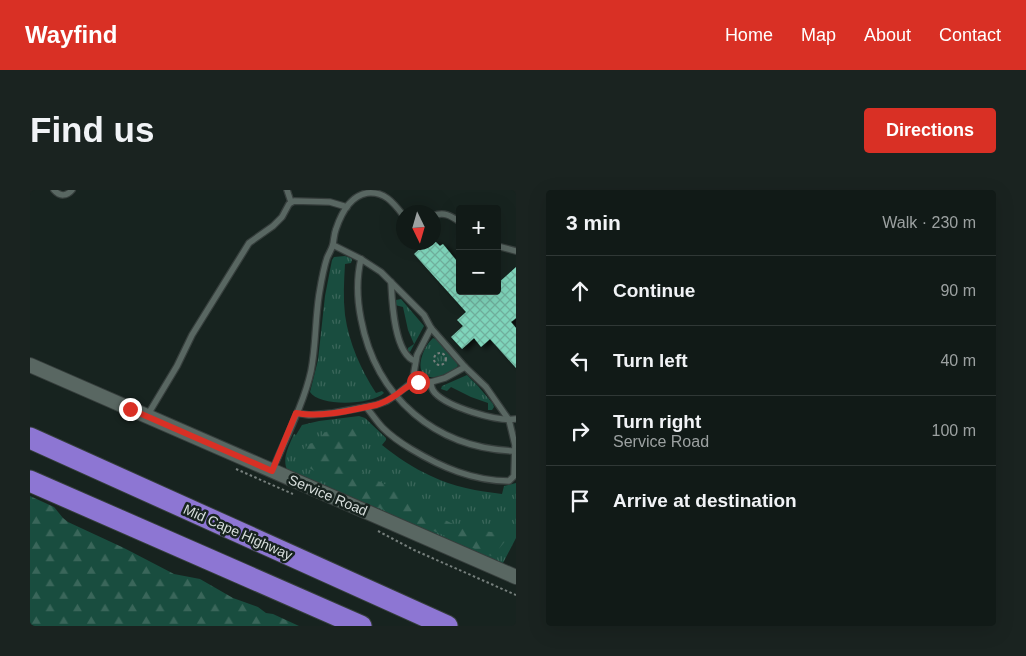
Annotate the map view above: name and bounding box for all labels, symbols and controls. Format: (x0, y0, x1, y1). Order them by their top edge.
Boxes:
text: Wayfind (25, 21, 117, 48)
text: Home (725, 25, 773, 45)
text: Map (801, 25, 836, 45)
text: About (864, 25, 911, 45)
text: Contact (939, 25, 1001, 45)
button: Directions (864, 108, 996, 153)
text: Find us (30, 110, 154, 149)
north arrow (396, 205, 441, 250)
map controls (456, 205, 501, 295)
button: + (456, 205, 501, 250)
text: 3 min (566, 211, 621, 234)
text: Walk · 230 m (882, 214, 976, 231)
button: − (456, 250, 501, 295)
icon: ahead (566, 277, 594, 305)
text: Continue (613, 280, 695, 301)
text: 90 m (940, 282, 976, 299)
icon: left (566, 347, 594, 375)
text: Turn left (613, 350, 688, 371)
text: 40 m (940, 352, 976, 369)
route start (407, 371, 430, 394)
route end (119, 398, 142, 421)
text: Turn right (613, 411, 701, 432)
icon: right (566, 417, 594, 445)
text: 100 m (932, 422, 976, 439)
text: Service Road (613, 433, 709, 450)
street label: Service Road (286, 471, 370, 519)
icon: arrive (566, 487, 594, 515)
text: Arrive at destination (613, 490, 797, 511)
street label: Mid Cape Highway (181, 501, 295, 563)

